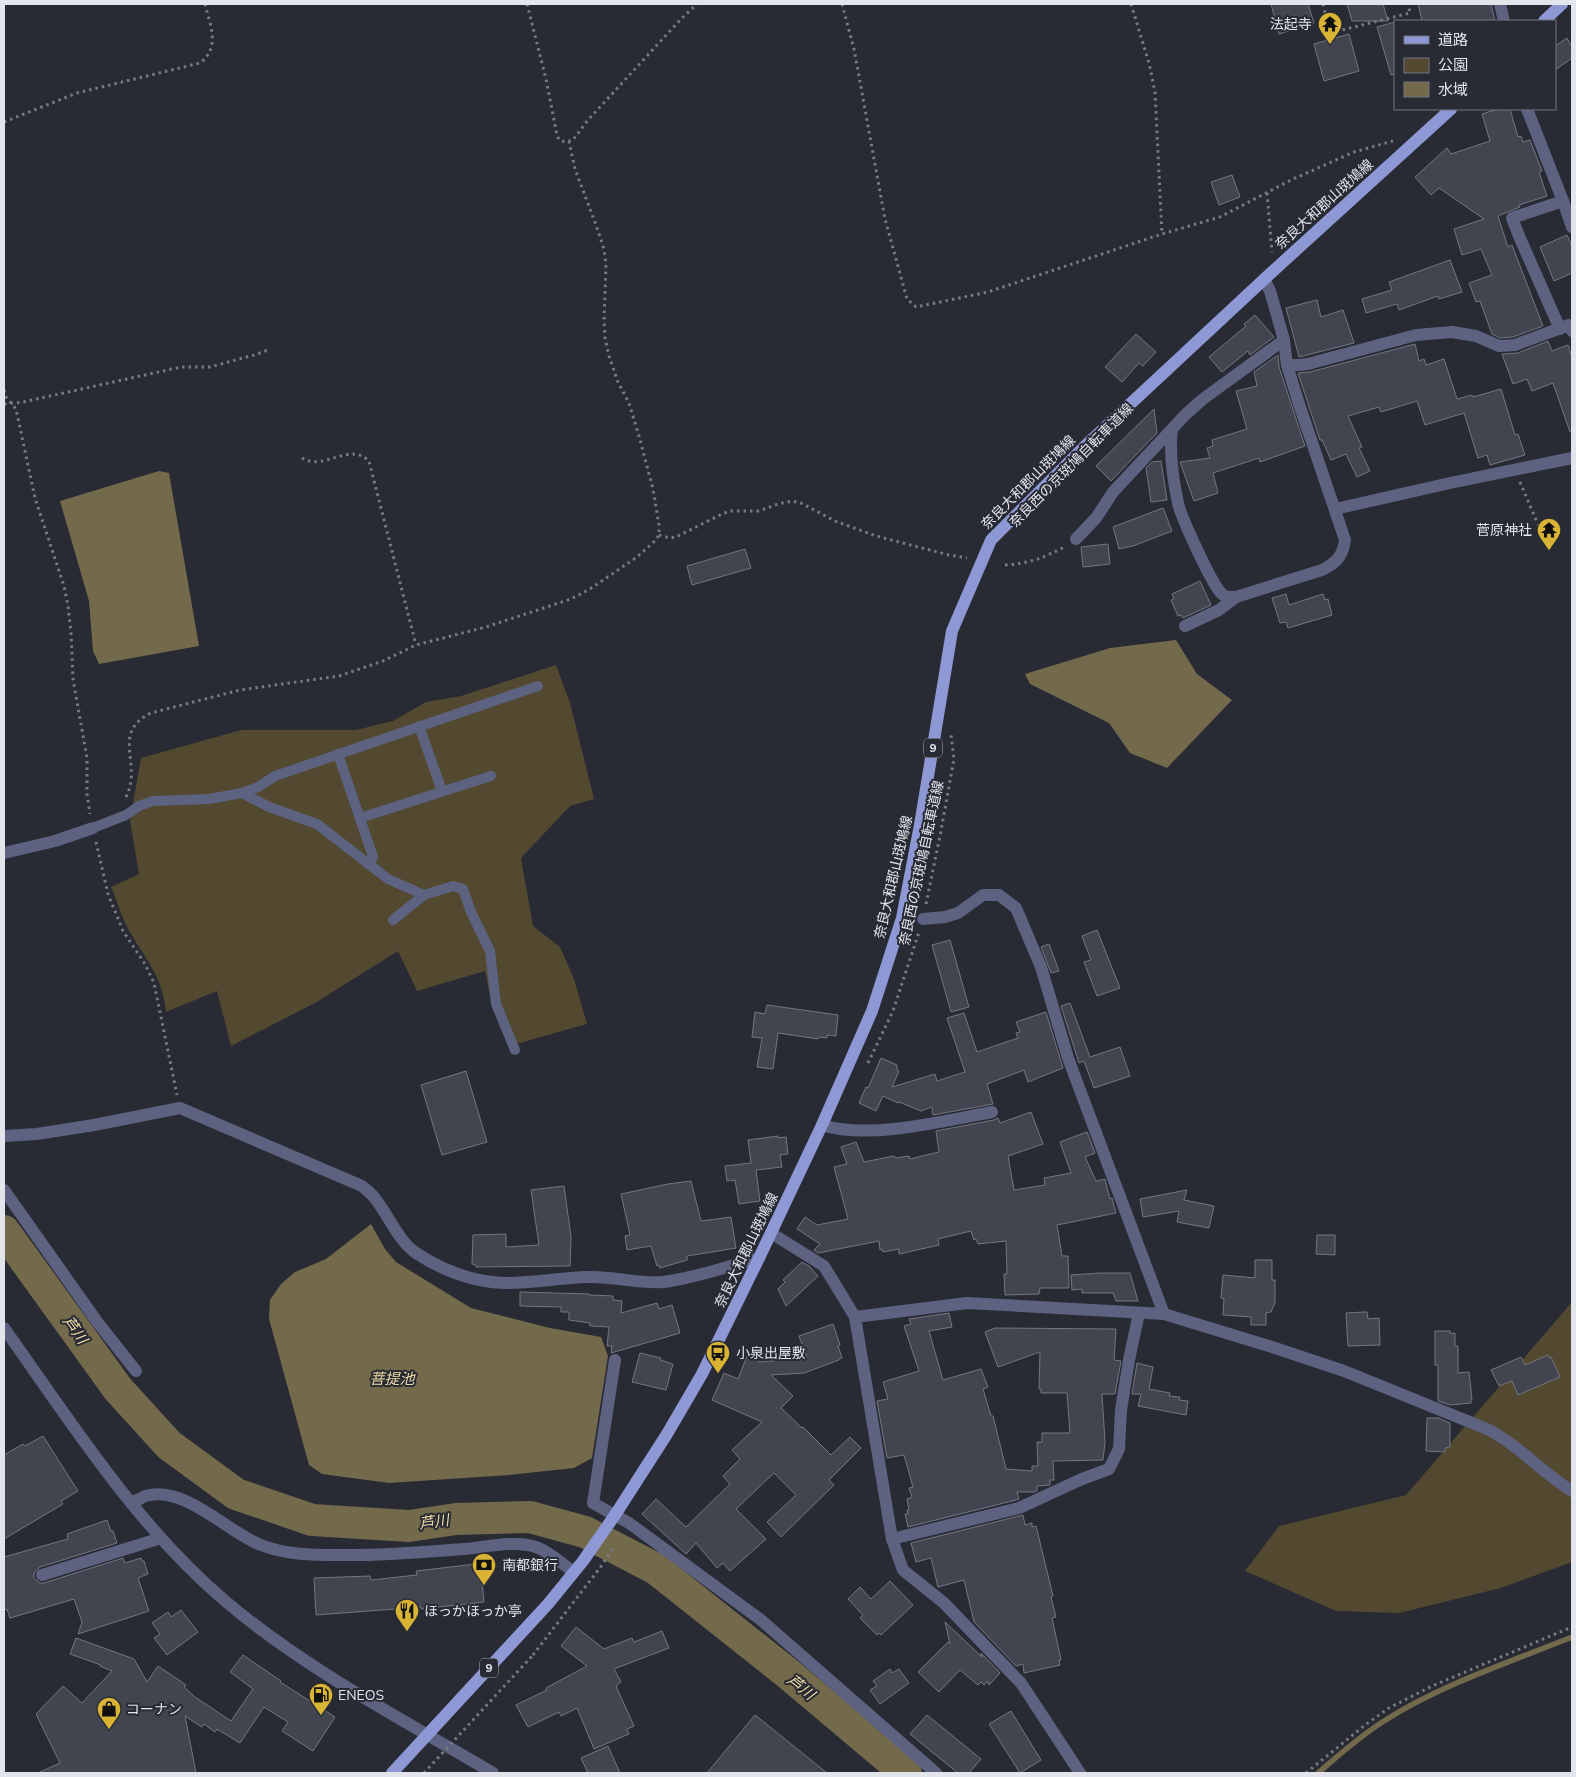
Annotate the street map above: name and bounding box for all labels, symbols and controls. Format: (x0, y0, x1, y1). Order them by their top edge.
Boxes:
temple icon: 法起寺 (1317, 11, 1343, 45)
place label: 法起寺 (1270, 15, 1312, 34)
legend (1394, 20, 1556, 110)
text: 道路 (1438, 30, 1468, 50)
text: 公園 (1438, 55, 1468, 75)
text: 水域 (1438, 80, 1468, 100)
street label: 奈良大和郡山斑鳩線 (1271, 155, 1378, 254)
street label: 奈良西の京斑鳩自転車道線 (1005, 399, 1137, 531)
street label: 奈良大和郡山斑鳩線 (977, 431, 1080, 534)
temple icon: 菅原神社 (1536, 517, 1562, 551)
place label: 菅原神社 (1476, 521, 1532, 540)
road number: 9 (924, 738, 942, 758)
street label: 奈良西の京斑鳩自転車道線 (895, 779, 948, 947)
street label: 奈良大和郡山斑鳩線 (870, 814, 917, 941)
street label: 奈良大和郡山斑鳩線 (710, 1189, 783, 1311)
water label: 芦川 (58, 1312, 93, 1350)
bus stop icon: 小泉出屋敷 (705, 1340, 731, 1374)
place label: 小泉出屋敷 (736, 1344, 806, 1363)
water label: 菩提池 (369, 1369, 416, 1389)
water label: 芦川 (418, 1510, 452, 1534)
bank icon: 南都銀行 (471, 1552, 497, 1586)
place label: 南都銀行 (502, 1556, 558, 1575)
restaurant icon: ほっかほっか亭 (394, 1598, 420, 1632)
place label: ほっかほっか亭 (424, 1602, 522, 1621)
road number: 9 (480, 1659, 498, 1678)
water label: 芦川 (783, 1670, 820, 1705)
fuel station icon: ENEOS (308, 1682, 334, 1716)
place label: ENEOS (338, 1686, 384, 1705)
shop icon: コーナン (96, 1696, 122, 1730)
place label: コーナン (126, 1700, 182, 1719)

